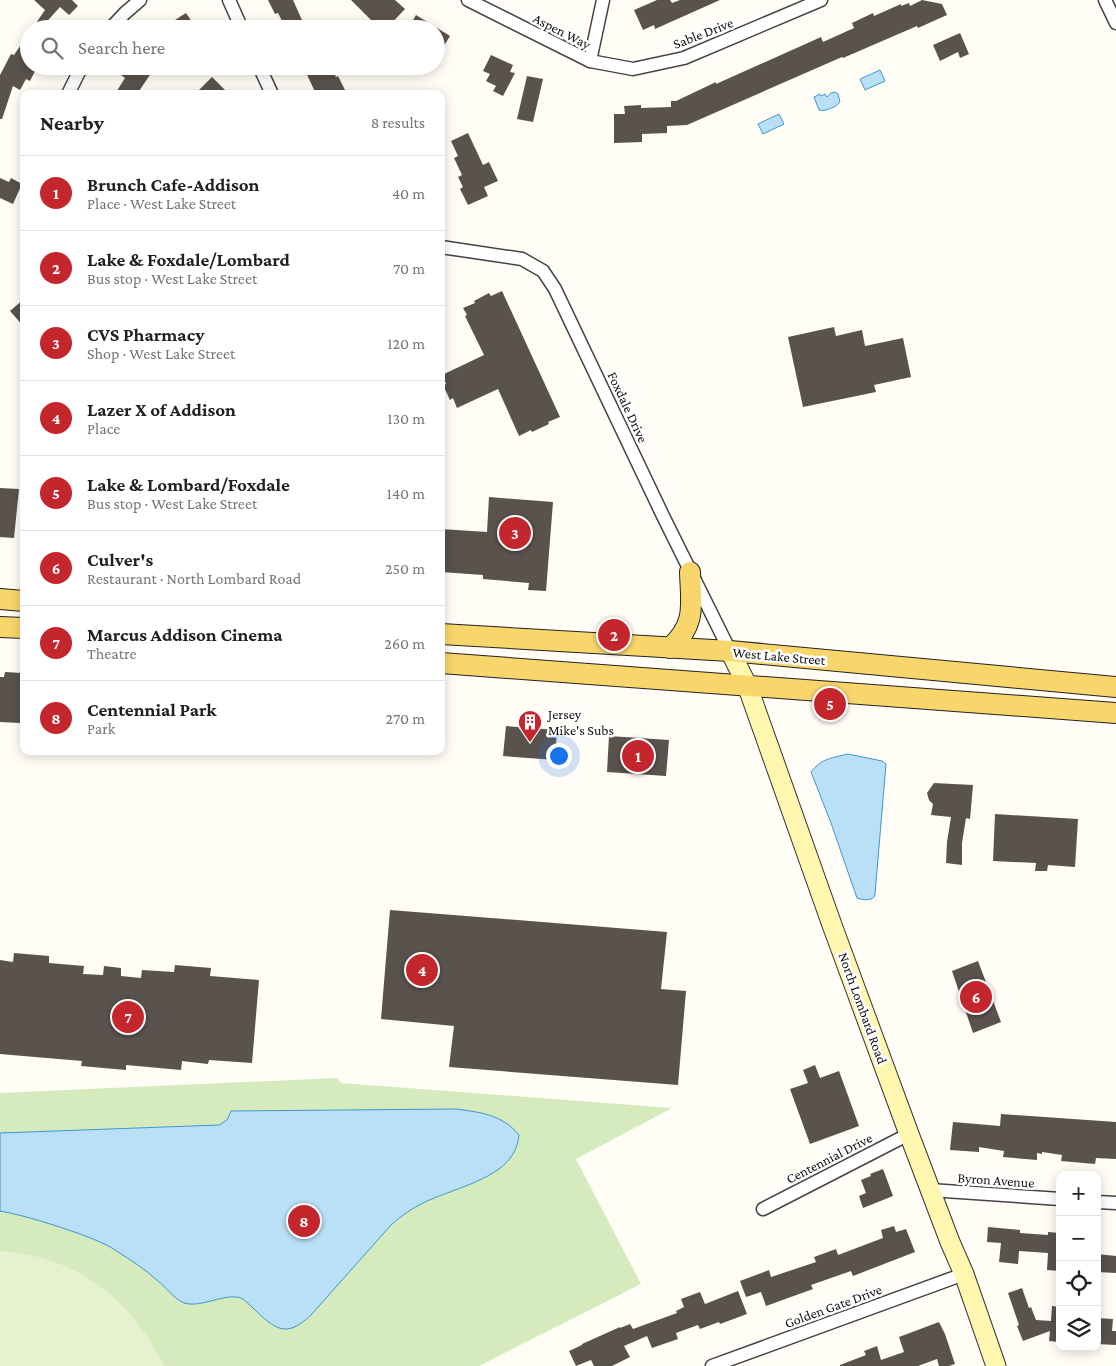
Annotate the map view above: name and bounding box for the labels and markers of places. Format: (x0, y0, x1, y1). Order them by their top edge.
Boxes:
pin: 3 (499, 514, 531, 552)
pin: 2 (598, 616, 630, 654)
pin: 5 (814, 685, 846, 723)
place label: Jersey Mike's Subs (546, 706, 614, 738)
building icon: Jersey Mike's Subs (517, 709, 543, 743)
pin: 1 (622, 737, 654, 775)
pin: 4 (406, 951, 438, 989)
pin: 6 (960, 978, 992, 1016)
pin: 7 (112, 998, 144, 1036)
pin: 8 (288, 1202, 320, 1240)

